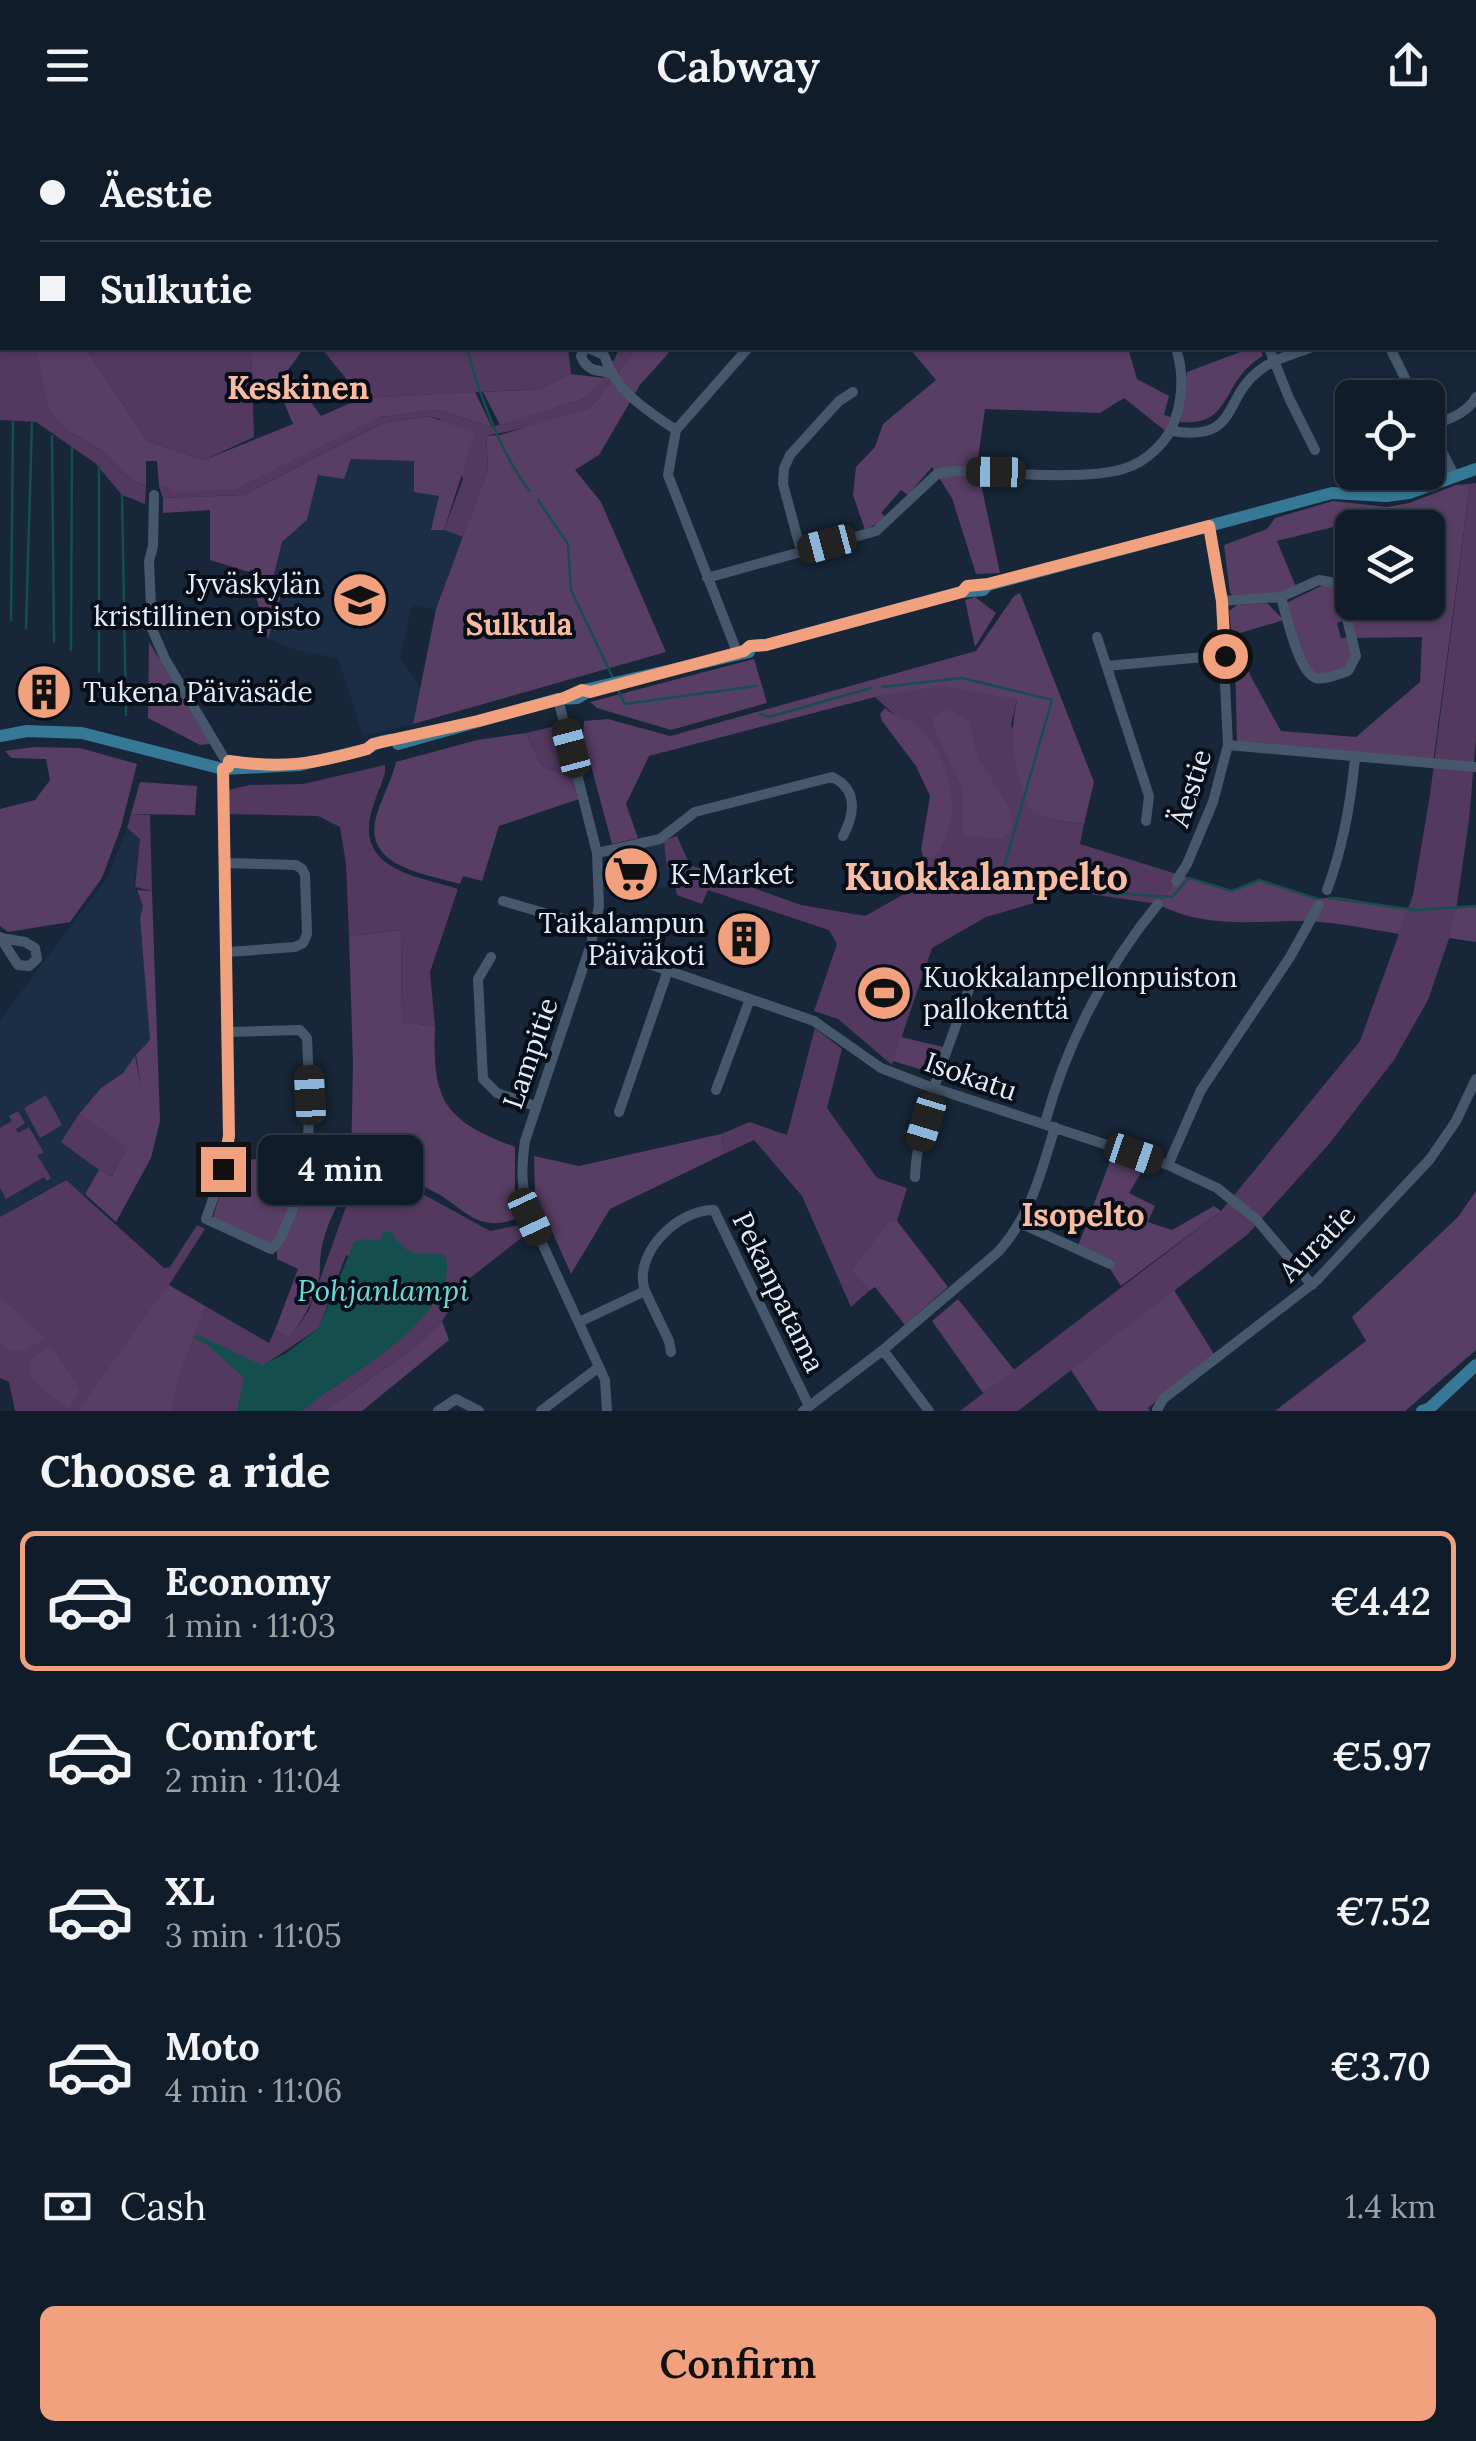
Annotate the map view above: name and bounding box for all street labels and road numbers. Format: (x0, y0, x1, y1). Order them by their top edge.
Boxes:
street label: Äestie (1160, 745, 1219, 832)
street label: Lampitie (494, 993, 566, 1113)
street label: Isokatu (920, 1043, 1022, 1109)
street label: Auratie (1270, 1197, 1363, 1290)
street label: Pekanpatama (725, 1206, 833, 1378)

